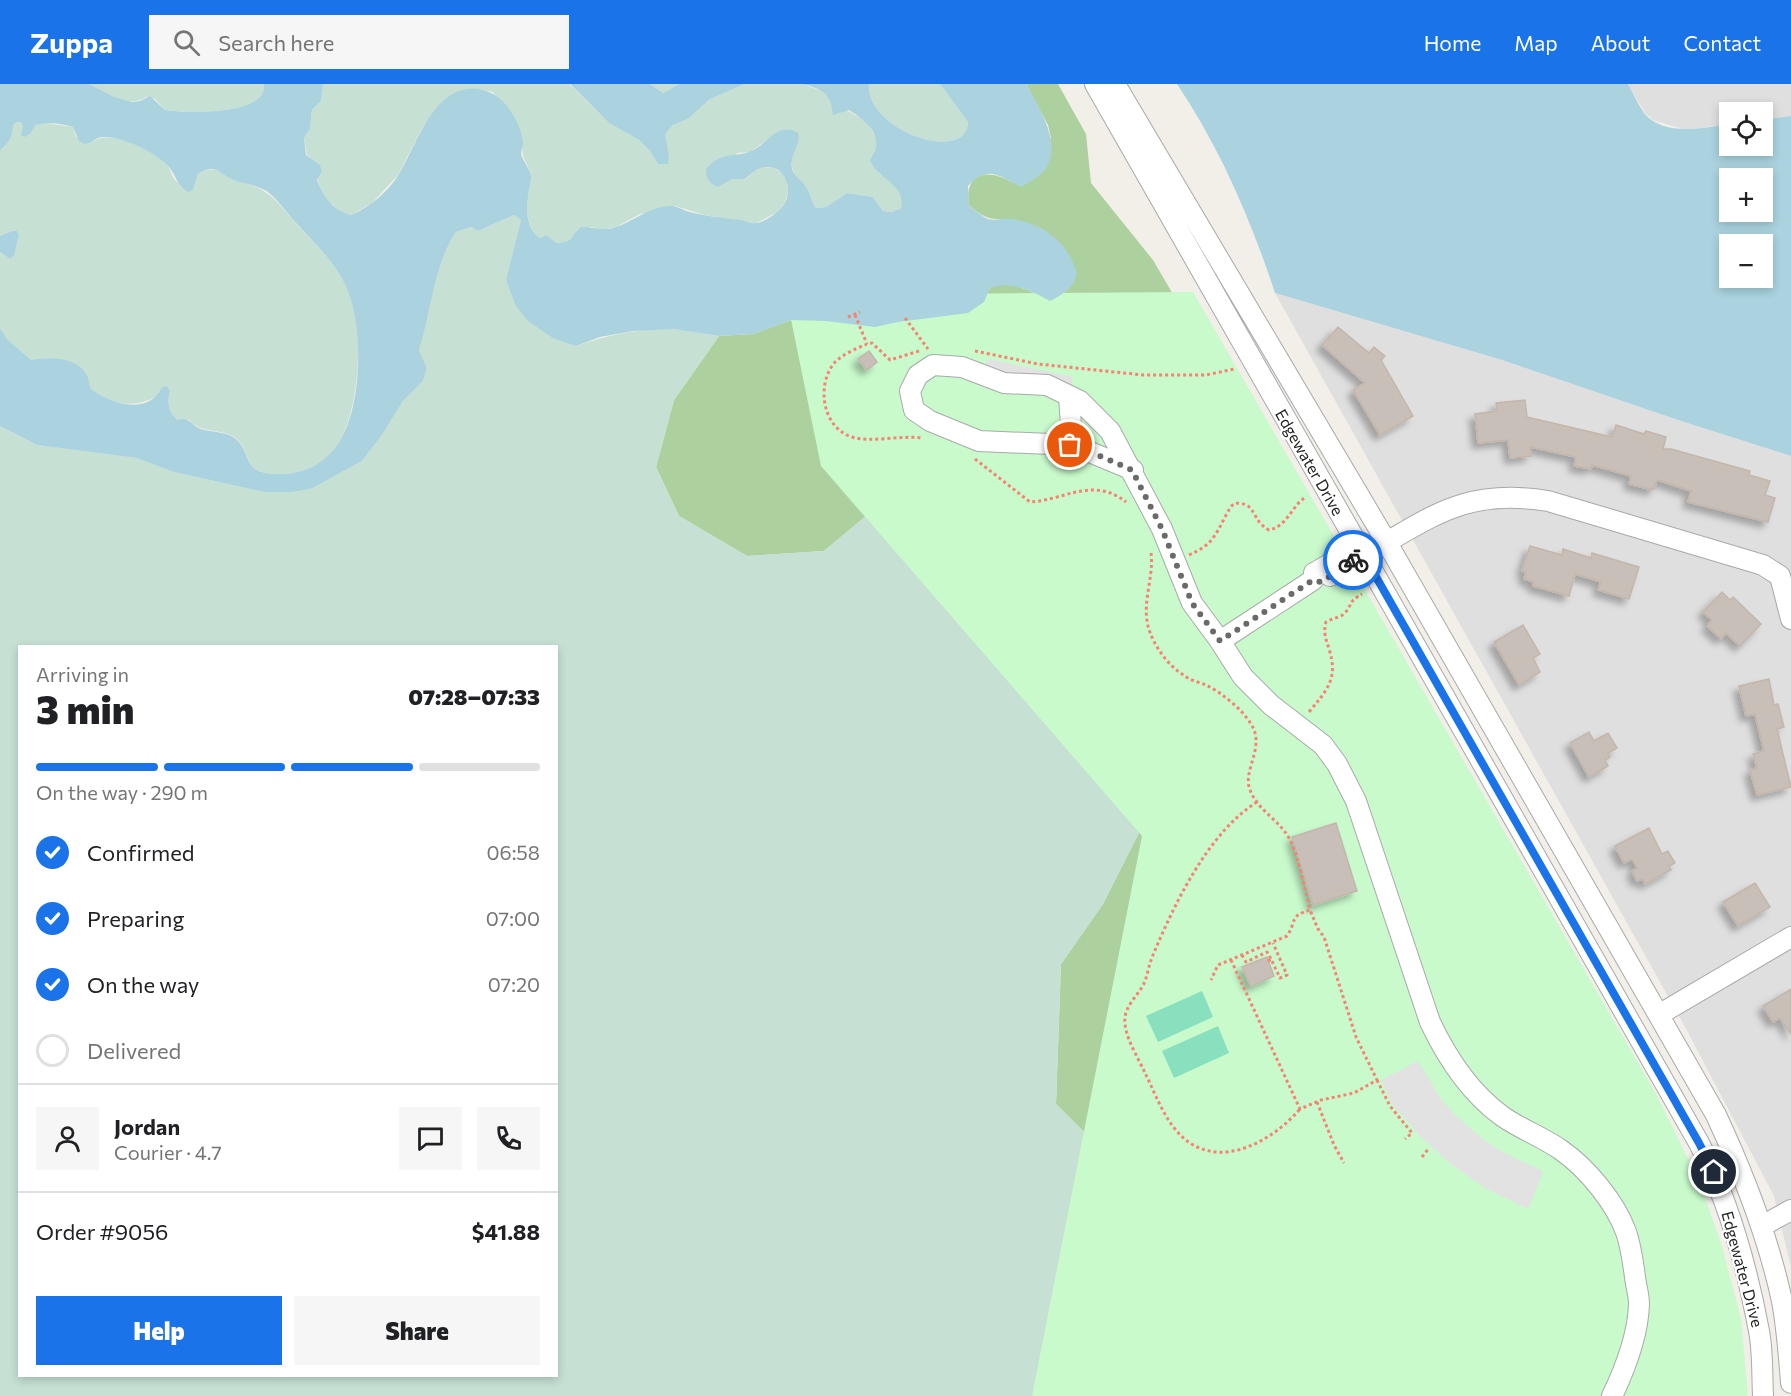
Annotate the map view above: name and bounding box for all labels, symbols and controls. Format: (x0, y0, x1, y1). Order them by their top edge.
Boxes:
search box (149, 15, 569, 69)
text: Zuppa (30, 25, 113, 59)
icon: search (170, 26, 203, 59)
text: Search here (218, 29, 334, 56)
text: Home (1424, 30, 1481, 55)
text: Map (1514, 30, 1558, 55)
text: About (1591, 30, 1650, 55)
text: Contact (1683, 30, 1761, 55)
map controls (1719, 102, 1773, 288)
button: locate (1719, 102, 1773, 156)
button: + (1719, 168, 1773, 222)
button: − (1719, 234, 1773, 288)
street label: Edgewater Drive (1272, 406, 1348, 518)
pin (1044, 419, 1095, 470)
icon: bag (1053, 428, 1086, 461)
courier (1323, 530, 1383, 590)
icon: bike (1337, 544, 1370, 577)
text: Arriving in (36, 662, 129, 686)
text: 07:28–07:33 (408, 683, 540, 710)
text: 3 min (36, 684, 134, 732)
text: On the way · 290 m (36, 780, 208, 804)
icon: check (36, 836, 69, 869)
text: Confirmed (87, 839, 194, 866)
text: 06:58 (486, 840, 540, 864)
icon: check (36, 902, 69, 935)
text: Preparing (87, 905, 184, 932)
text: 07:00 (486, 906, 540, 930)
icon: check (36, 968, 69, 1001)
text: On the way (87, 971, 199, 998)
text: 07:20 (488, 972, 540, 996)
text: Delivered (87, 1037, 181, 1064)
button: person (36, 1107, 99, 1170)
button: chat (399, 1107, 462, 1170)
button: phone (477, 1107, 540, 1170)
text: Jordan (114, 1113, 180, 1140)
text: Courier · 4.7 (114, 1140, 222, 1164)
pin (1688, 1146, 1739, 1197)
icon: home (1697, 1155, 1730, 1188)
street label: Edgewater Drive (1718, 1209, 1768, 1329)
text: Order #9056 (36, 1218, 168, 1245)
text: $41.88 (472, 1218, 540, 1245)
button: Help (36, 1296, 282, 1365)
button: Share (294, 1296, 540, 1365)

